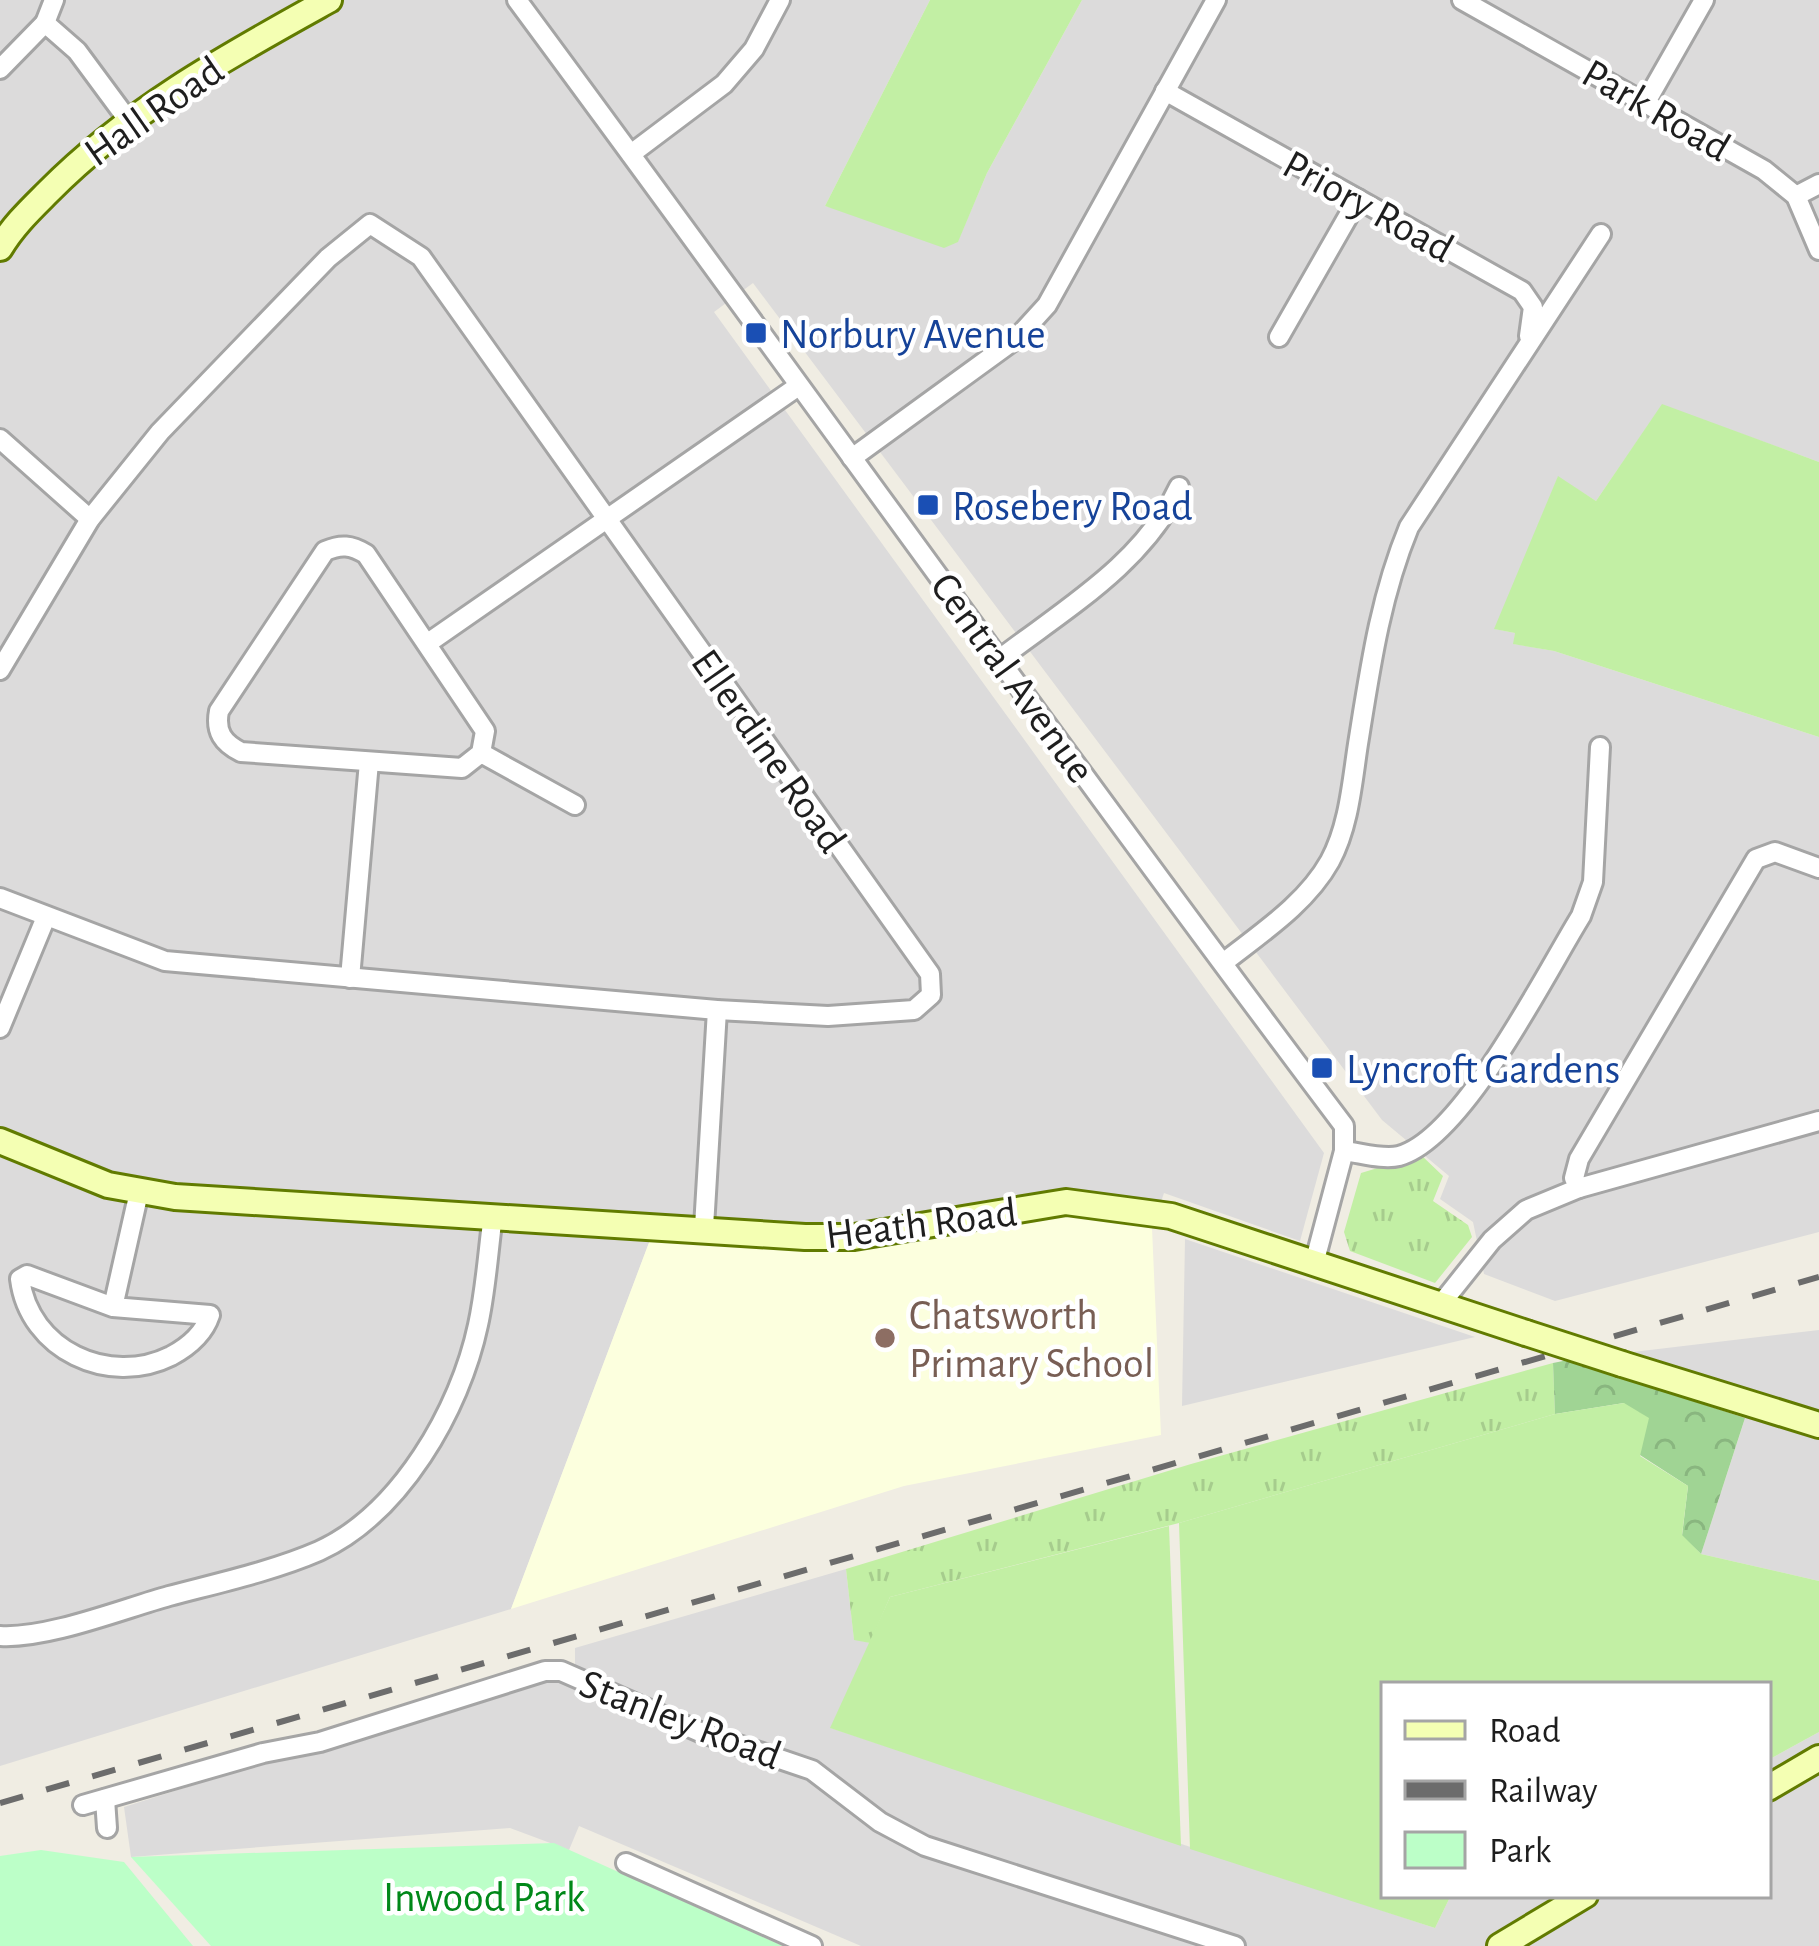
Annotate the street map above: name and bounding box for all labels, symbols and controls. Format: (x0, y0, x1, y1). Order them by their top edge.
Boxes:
street label: Hall Road (77, 49, 231, 174)
street label: Park Road (1575, 52, 1737, 170)
street label: Priory Road (1276, 143, 1460, 271)
place label: Norbury Avenue (780, 314, 1046, 356)
marker: Norbury Avenue (743, 320, 769, 346)
place label: Rosebery Road (952, 486, 1193, 528)
marker: Rosebery Road (915, 492, 941, 518)
street label: Central Avenue (923, 566, 1102, 791)
street label: Ellerdine Road (683, 642, 854, 860)
place label: Lyncroft Gardens (1346, 1049, 1620, 1091)
marker: Lyncroft Gardens (1309, 1055, 1335, 1081)
street label: Heath Road (823, 1191, 1019, 1257)
place label: Chatsworth Primary School (909, 1295, 1154, 1385)
marker: Chatsworth Primary School (872, 1325, 898, 1351)
street label: Stanley Road (574, 1662, 787, 1777)
legend (1381, 1682, 1771, 1898)
text: Road (1489, 1713, 1561, 1749)
text: Railway (1489, 1773, 1598, 1809)
text: Park (1489, 1833, 1552, 1869)
park label: Inwood Park (383, 1877, 585, 1919)

